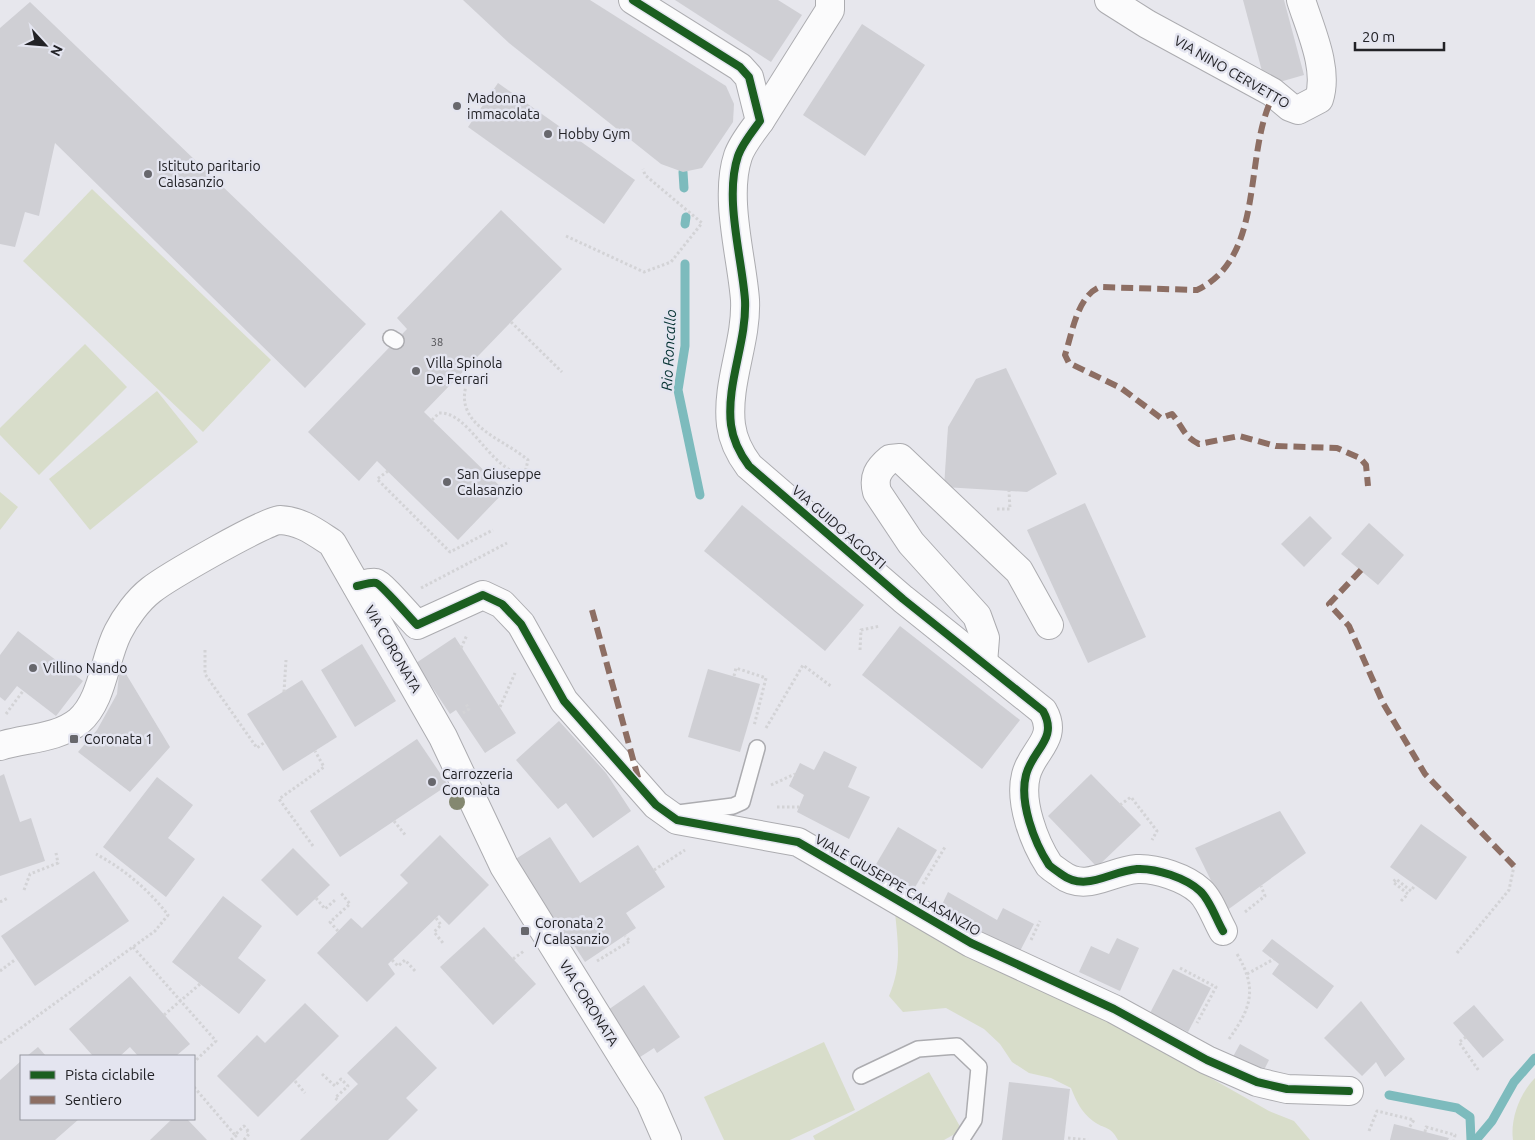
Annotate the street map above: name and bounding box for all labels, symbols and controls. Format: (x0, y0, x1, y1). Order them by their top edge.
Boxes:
north arrow (20, 20, 70, 70)
scale bar (1355, 20, 1444, 52)
text: 20 m (1362, 28, 1395, 45)
street label: VIA NINO CERVETTO (1171, 32, 1293, 112)
text: N (47, 42, 66, 59)
place label: Madonna immacolata (467, 90, 540, 122)
marker: Madonna immacolata (451, 100, 463, 112)
place label: Hobby Gym (558, 126, 630, 142)
marker: Hobby Gym (542, 128, 554, 140)
place label: Istituto paritario Calasanzio (158, 158, 261, 190)
marker: Istituto paritario Calasanzio (142, 168, 154, 180)
water label: Rio Roncallo (658, 309, 679, 391)
house number: 38 (431, 336, 443, 348)
place label: Villa Spinola De Ferrari (426, 355, 503, 387)
marker: Villa Spinola De Ferrari (410, 365, 422, 377)
place label: San Giuseppe Calasanzio (457, 466, 541, 498)
marker: San Giuseppe Calasanzio (441, 476, 453, 488)
street label: VIA GUIDO AGOSTI (789, 482, 889, 572)
street label: VIA CORONATA (362, 603, 424, 695)
place label: Villino Nando (43, 660, 127, 676)
marker: Villino Nando (27, 662, 39, 674)
place label: Coronata 1 (84, 731, 153, 747)
marker: Coronata 1 (68, 733, 80, 745)
place label: Carrozzeria Coronata (442, 766, 513, 798)
marker: Carrozzeria Coronata (426, 776, 438, 788)
street label: VIALE GIUSEPPE CALASANZIO (812, 831, 984, 939)
place label: Coronata 2 / Calasanzio (534, 915, 609, 947)
marker: Coronata 2 / Calasanzio (519, 925, 531, 937)
street label: VIA CORONATA (556, 957, 622, 1049)
legend (20, 1055, 195, 1120)
text: Pista ciclabile (65, 1066, 155, 1083)
text: Sentiero (65, 1091, 122, 1108)

